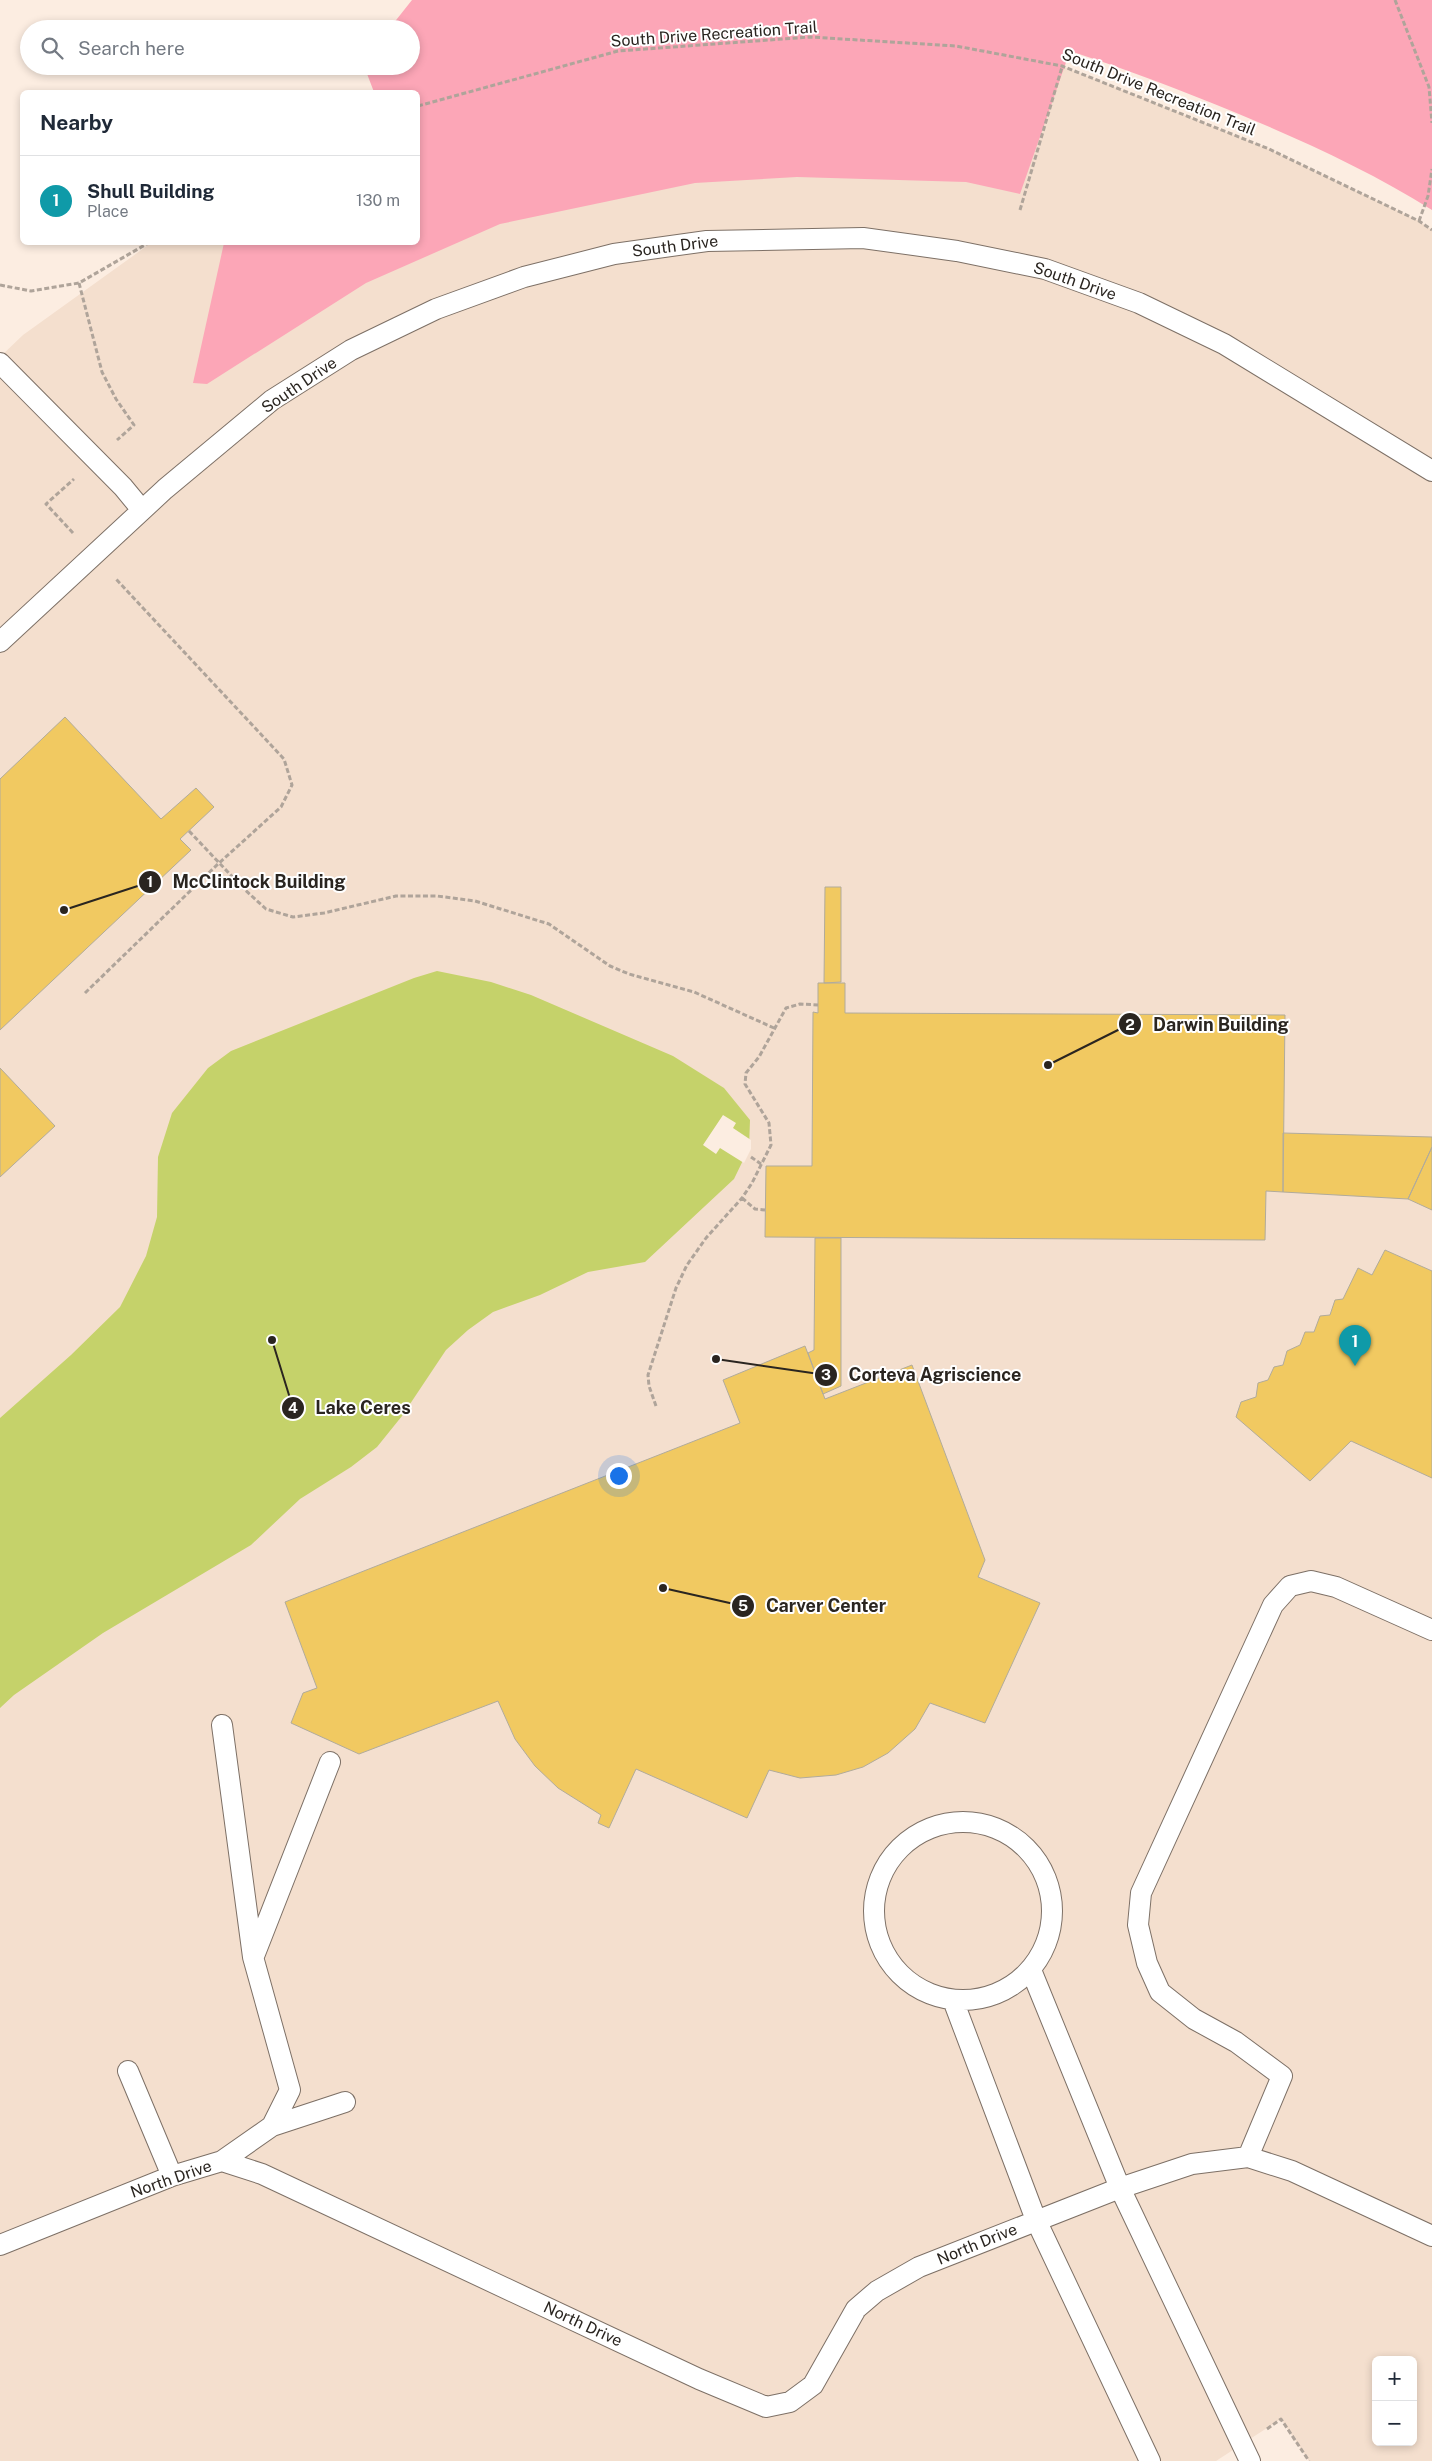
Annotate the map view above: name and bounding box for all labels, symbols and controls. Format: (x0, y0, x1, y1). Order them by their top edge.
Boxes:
street label: South Drive Recreation Trail (610, 17, 818, 51)
search box (20, 20, 420, 75)
icon: search (38, 34, 66, 62)
text: Search here (78, 37, 185, 59)
street label: South Drive Recreation Trail (1059, 44, 1259, 140)
text: Nearby (40, 110, 113, 135)
text: Shull Building (87, 180, 214, 202)
text: 1 (53, 191, 59, 210)
text: 130 m (356, 191, 400, 210)
text: Place (87, 202, 129, 221)
street label: South Drive (631, 231, 719, 261)
street label: South Drive (1031, 258, 1119, 304)
street label: South Drive (258, 353, 340, 417)
callout: McClintock Building (138, 865, 356, 898)
text: McClintock Building (172, 871, 346, 892)
text: 1 (147, 873, 153, 890)
callout: Darwin Building (1118, 1008, 1299, 1041)
text: Darwin Building (1153, 1014, 1289, 1035)
text: 2 (1125, 1016, 1135, 1033)
pin: 1 (1339, 1325, 1371, 1366)
callout: Corteva Agriscience (814, 1359, 1032, 1392)
text: Corteva Agriscience (849, 1364, 1021, 1385)
text: 3 (821, 1366, 831, 1383)
callout: Lake Ceres (280, 1392, 421, 1425)
text: Lake Ceres (315, 1397, 411, 1418)
text: 4 (288, 1399, 298, 1416)
your location (606, 1463, 632, 1489)
callout: Carver Center (731, 1589, 896, 1622)
text: Carver Center (766, 1595, 887, 1616)
text: 5 (738, 1597, 748, 1614)
street label: North Drive (128, 2156, 214, 2202)
street label: North Drive (934, 2219, 1020, 2269)
street label: North Drive (541, 2298, 625, 2350)
map controls (1372, 2356, 1417, 2446)
button: + (1372, 2356, 1417, 2401)
button: − (1372, 2401, 1417, 2446)

